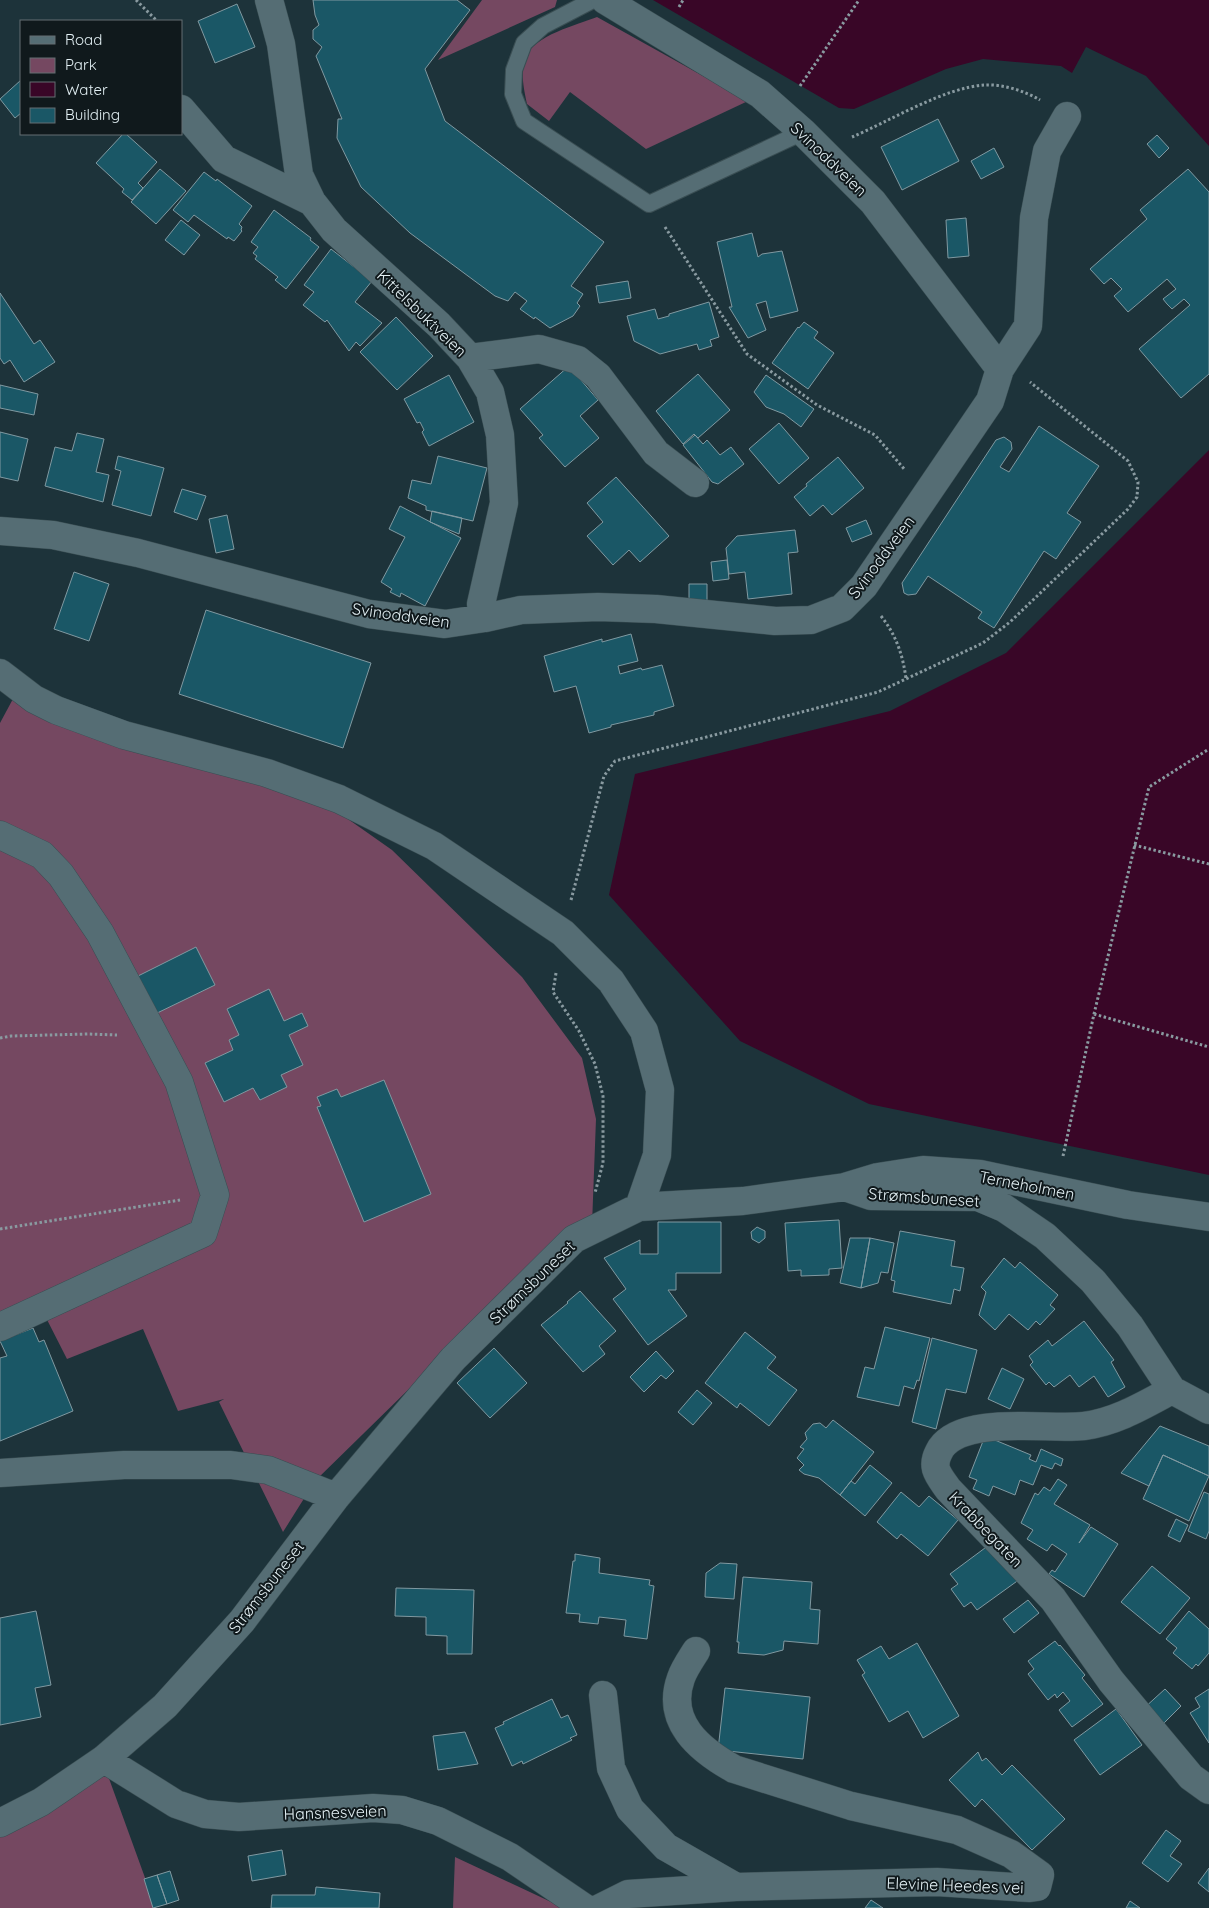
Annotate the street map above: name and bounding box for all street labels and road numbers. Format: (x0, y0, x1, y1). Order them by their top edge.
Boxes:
street label: Svinoddveien (787, 118, 871, 200)
street label: Kittelsbuktveien (373, 265, 471, 361)
street label: Svinoddveien (843, 512, 919, 602)
street label: Svinoddveien (351, 598, 451, 632)
street label: Terneholmen (978, 1166, 1076, 1204)
street label: Strømsbuneset (868, 1183, 980, 1211)
street label: Strømsbuneset (485, 1236, 579, 1328)
street label: Krabbegaten (945, 1487, 1027, 1571)
street label: Strømsbuneset (224, 1537, 308, 1637)
street label: Hansnesveien (283, 1800, 387, 1824)
street label: Elevine Heedes vei (886, 1873, 1024, 1897)

